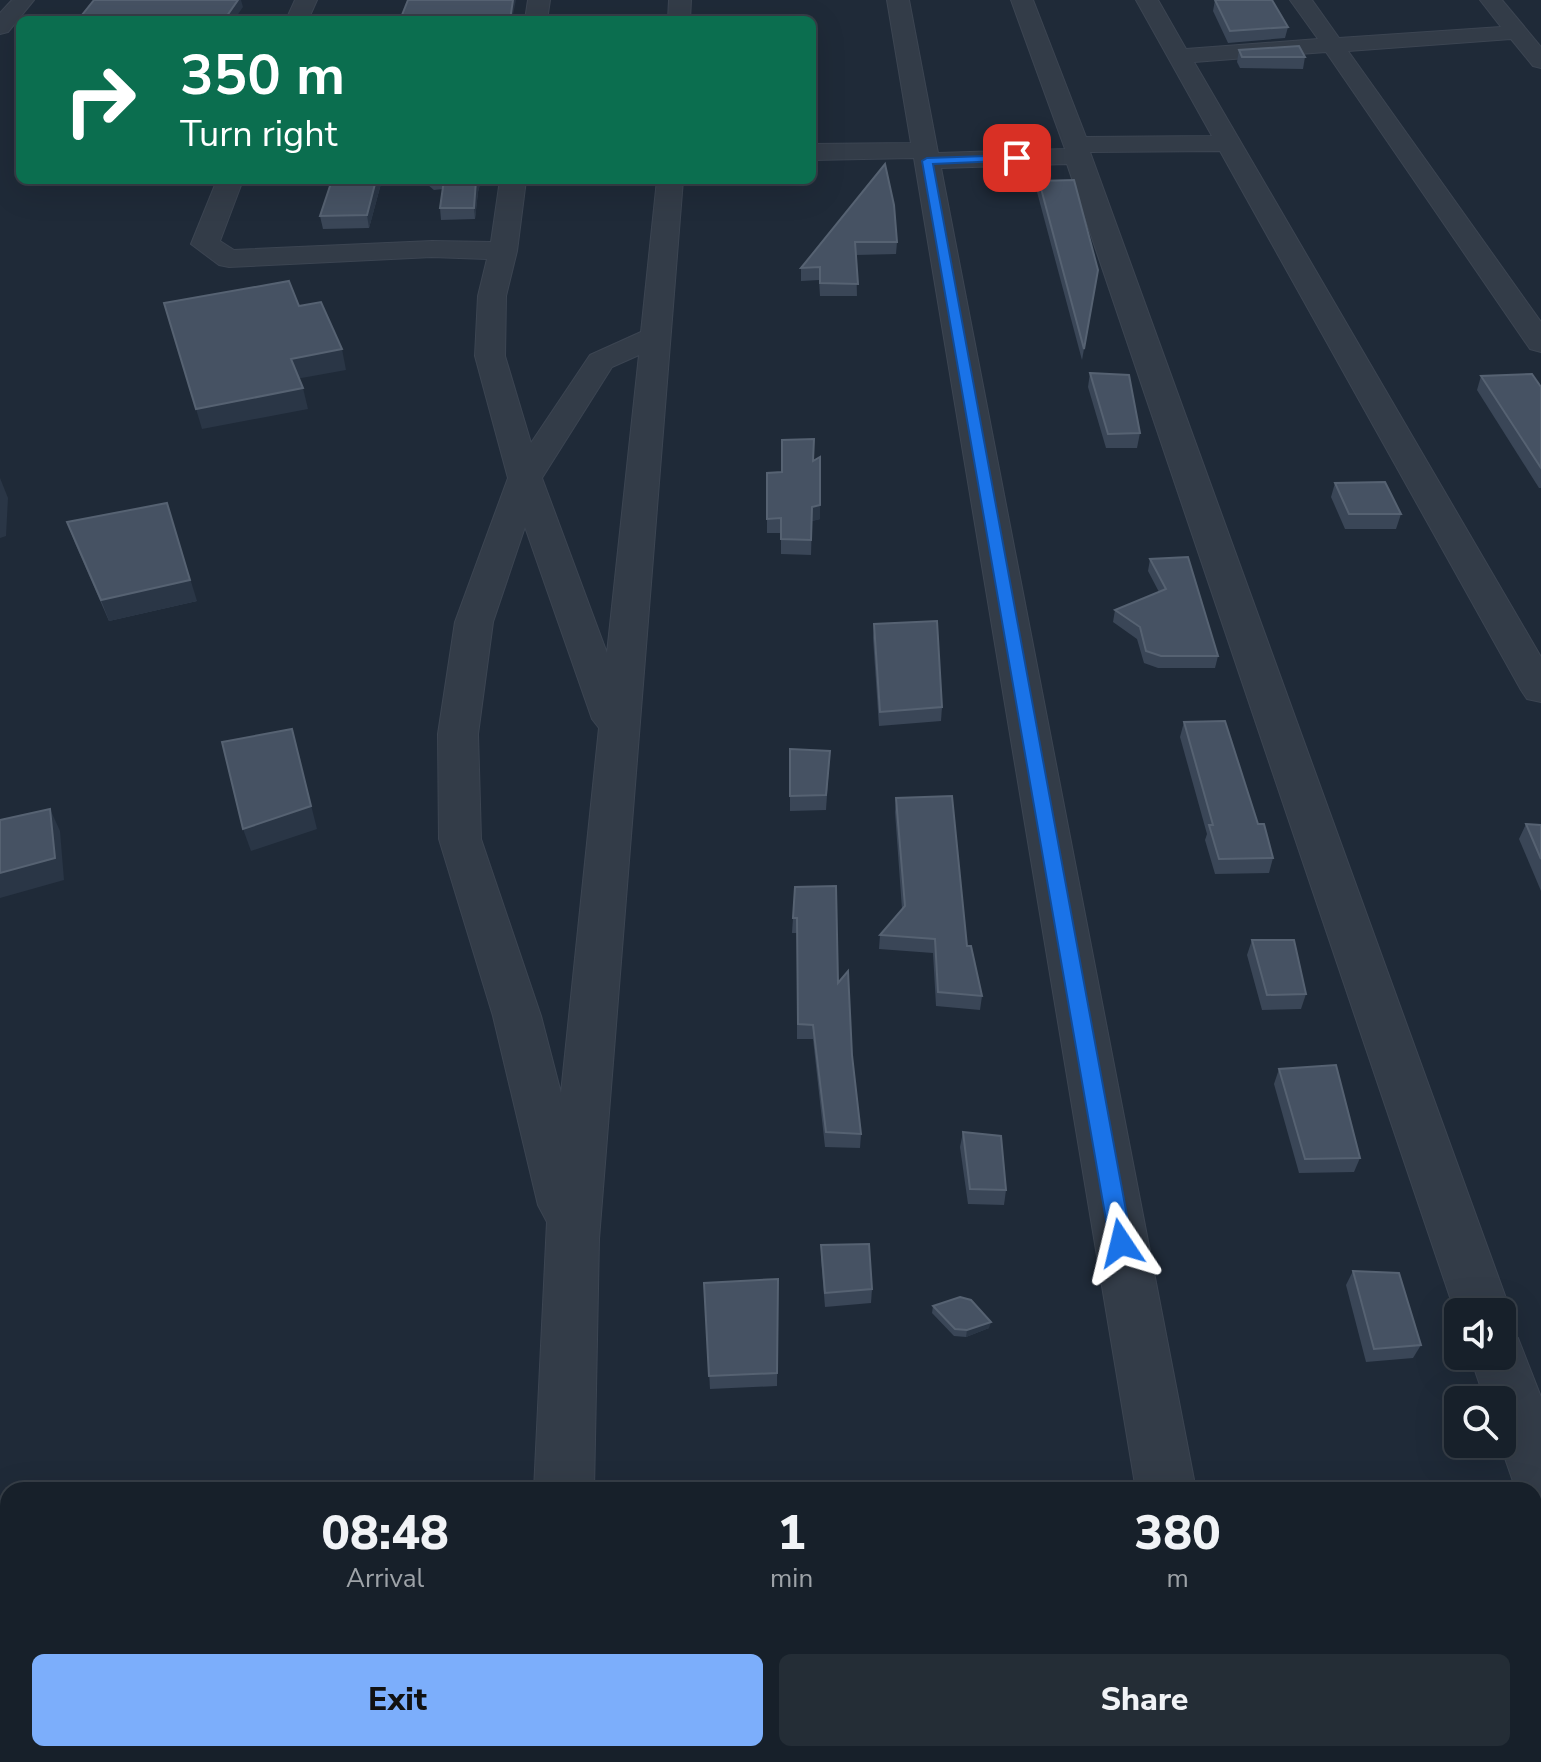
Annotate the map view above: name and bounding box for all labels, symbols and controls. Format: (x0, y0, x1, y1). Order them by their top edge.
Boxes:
text: 350 m (180, 37, 345, 114)
icon: right (48, 48, 152, 152)
text: Turn right (180, 110, 337, 159)
pin (983, 124, 1051, 192)
icon: arrive (995, 136, 1039, 180)
position arrow (1079, 1201, 1163, 1285)
map controls (1444, 1298, 1516, 1458)
button: sound (1444, 1298, 1516, 1370)
button: search (1444, 1386, 1516, 1458)
text: 08:48 (321, 1500, 449, 1566)
text: 1 (777, 1500, 806, 1566)
text: 380 (1134, 1500, 1221, 1566)
text: Arrival (346, 1561, 424, 1596)
text: min (770, 1561, 813, 1596)
text: m (1166, 1561, 1189, 1596)
button: Exit (32, 1654, 763, 1746)
button: Share (779, 1654, 1510, 1746)

